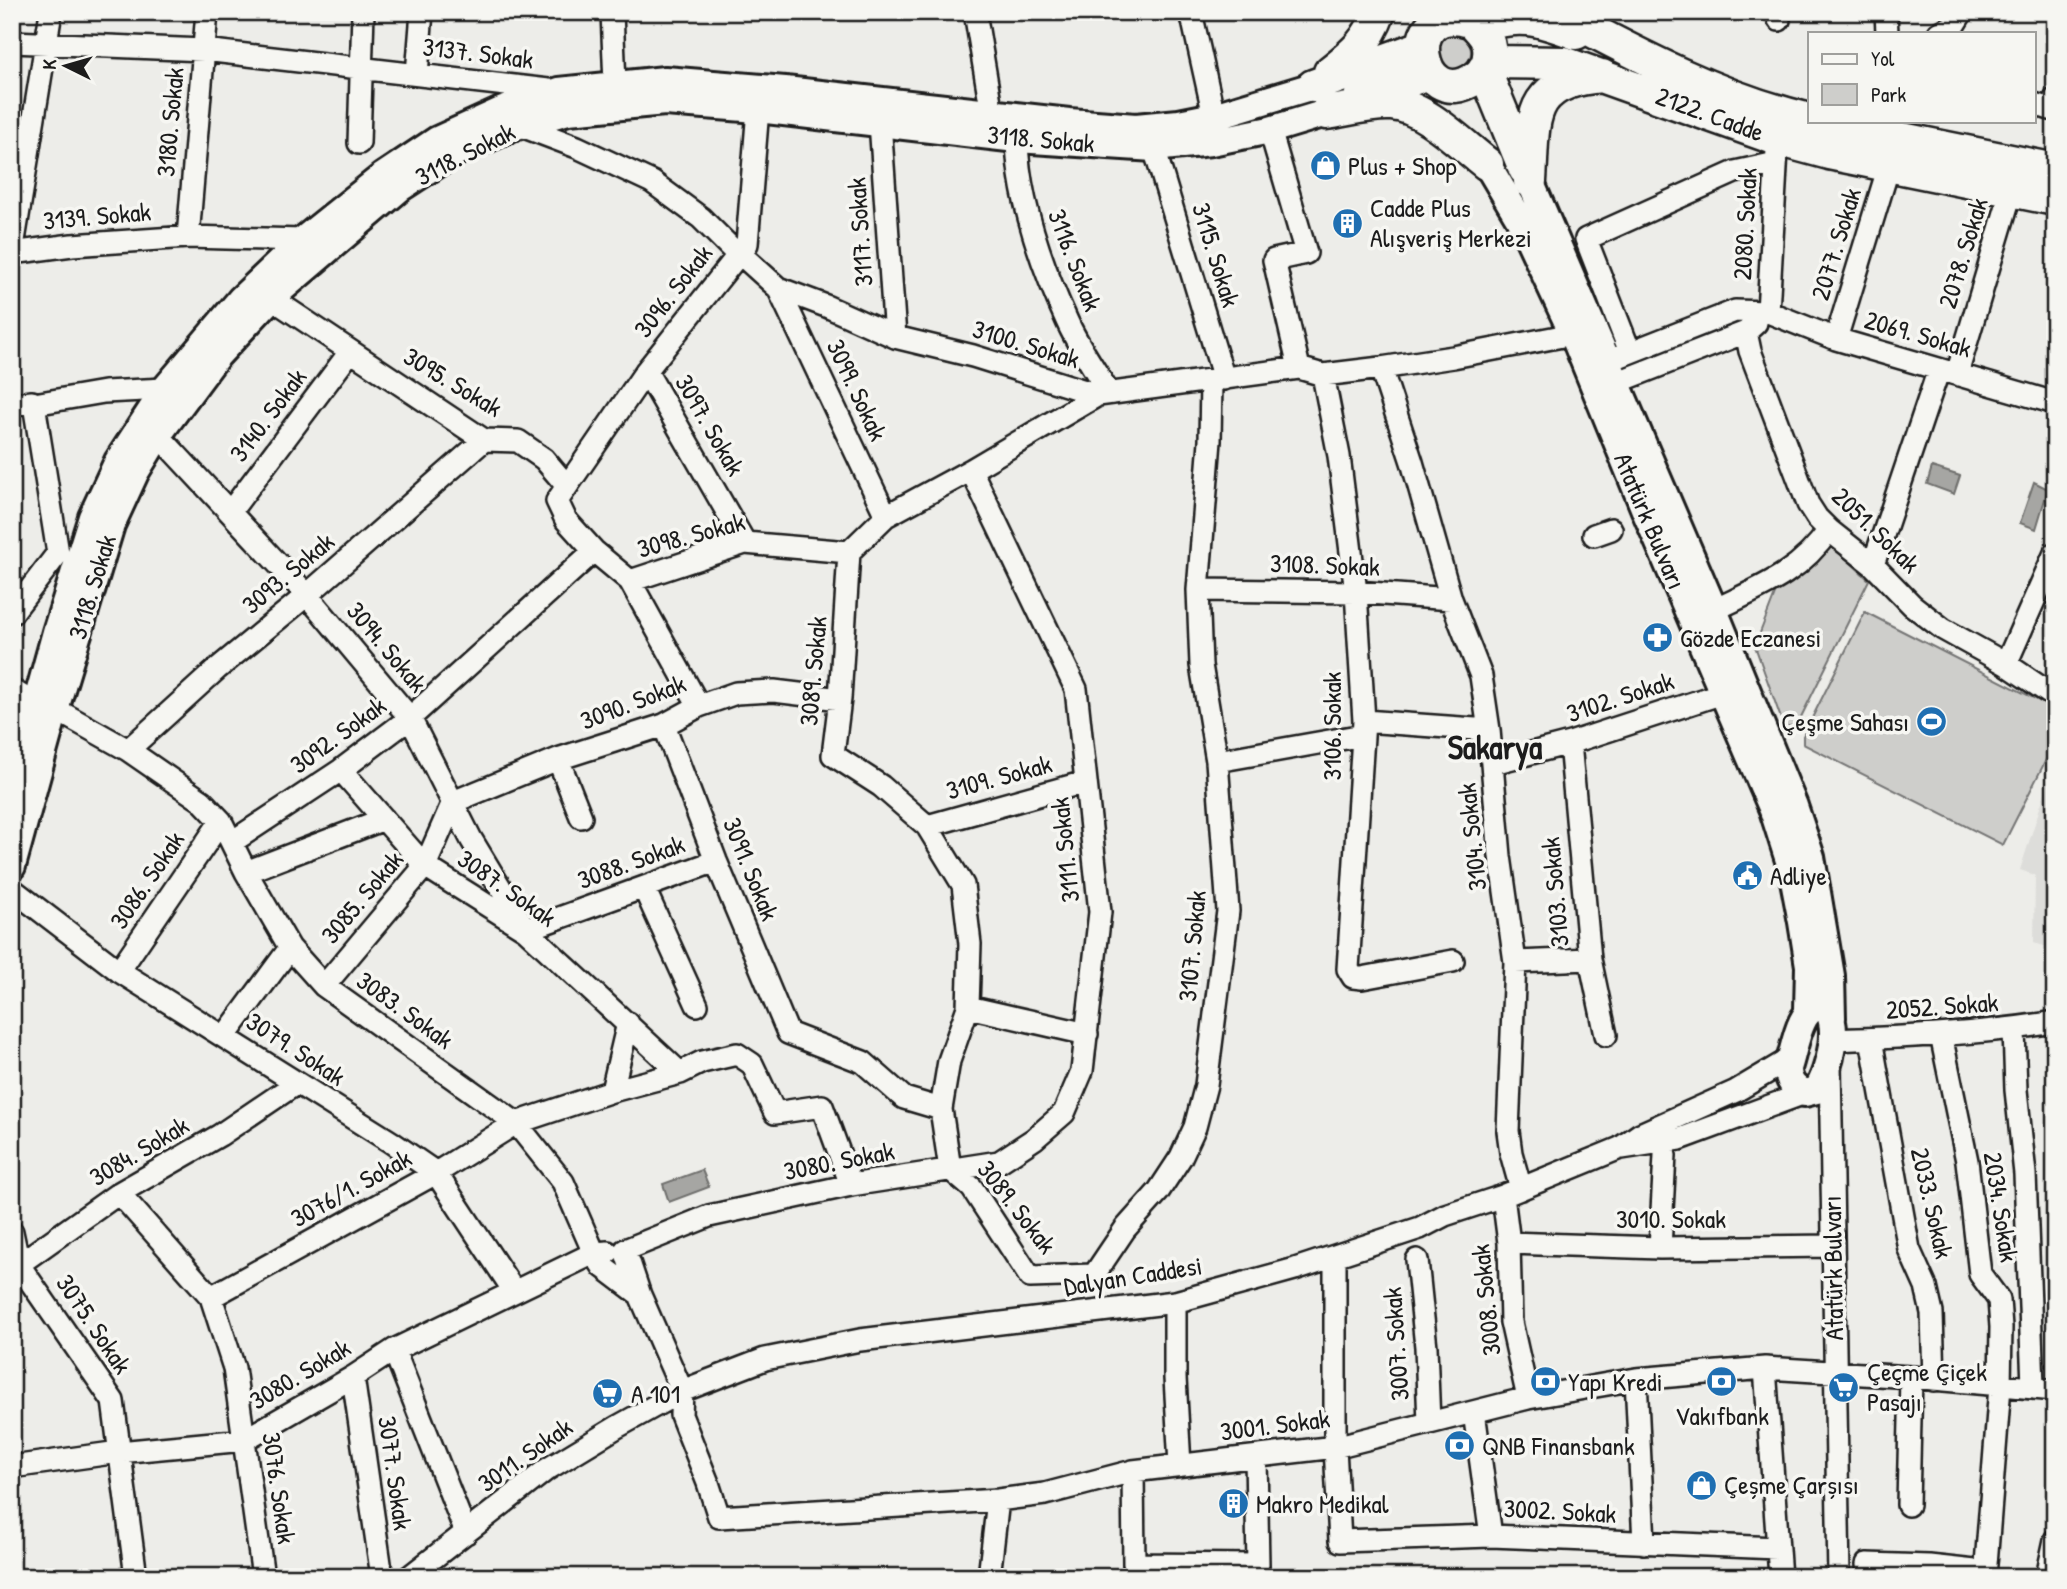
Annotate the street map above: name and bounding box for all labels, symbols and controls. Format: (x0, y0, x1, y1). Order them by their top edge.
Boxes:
street label: 3137. Sokak (421, 28, 536, 77)
north arrow (32, 32, 102, 102)
legend (1808, 32, 2036, 122)
text: Yol (1871, 44, 1895, 73)
text: K (36, 58, 62, 71)
street label: 3180. Sokak (147, 66, 192, 178)
street label: 2122. Cadde (1651, 78, 1769, 149)
text: Park (1871, 80, 1906, 109)
street label: 3118. Sokak (409, 113, 521, 194)
street label: 3118. Sokak (986, 116, 1096, 161)
place label: Plus + Shop (1348, 148, 1457, 183)
shop icon: Plus + Shop (1308, 149, 1342, 183)
street label: 2080. Sokak (1724, 167, 1765, 281)
street label: 3117. Sokak (838, 176, 881, 288)
street label: 2077. Sokak (1802, 183, 1869, 304)
place label: Cadde Plus Alışveriş Merkezi (1370, 190, 1532, 255)
street label: 3139. Sokak (42, 193, 152, 238)
street label: 2078. Sokak (1929, 193, 1996, 312)
street label: 3115. Sokak (1184, 198, 1249, 311)
street label: 3116. Sokak (1040, 204, 1111, 316)
building icon: Cadde Plus Alışveriş Merkezi (1330, 206, 1364, 240)
street label: 3096. Sokak (625, 237, 720, 344)
street label: 2069. Sokak (1861, 302, 1976, 365)
street label: 3100. Sokak (968, 311, 1084, 376)
street label: 3099. Sokak (819, 333, 896, 446)
street label: 3095. Sokak (397, 338, 509, 425)
street label: 3140. Sokak (221, 361, 314, 468)
street label: 3097. Sokak (667, 368, 754, 482)
street label: Atatürk Bulvarı (1606, 447, 1695, 594)
street label: 2051. Sokak (1825, 479, 1928, 581)
street label: 3098. Sokak (633, 503, 749, 566)
street label: 3093. Sokak (234, 524, 341, 621)
street label: 3118. Sokak (59, 530, 124, 643)
street label: 3108. Sokak (1270, 545, 1381, 584)
street label: 3094. Sokak (339, 594, 436, 700)
street label: 3089. Sokak (790, 615, 835, 727)
place label: Gözde Eczanesi (1680, 620, 1821, 655)
pharmacy icon: Gözde Eczanesi (1640, 621, 1674, 655)
street label: 3102. Sokak (1562, 663, 1678, 730)
street label: 3090. Sokak (575, 665, 691, 738)
street label: 3106. Sokak (1314, 671, 1349, 780)
street label: 3092. Sokak (283, 688, 393, 781)
place label: Çeşme Sahası (1781, 704, 1909, 739)
sports icon: Çeşme Sahası (1915, 705, 1949, 739)
district label: Sakarya (1448, 725, 1542, 771)
street label: 3109. Sokak (942, 746, 1056, 807)
street label: 3104. Sokak (1448, 781, 1495, 893)
street label: 3111. Sokak (1042, 795, 1087, 904)
street label: 3091. Sokak (715, 812, 788, 926)
street label: 3086. Sokak (101, 824, 192, 935)
street label: 3088. Sokak (572, 826, 689, 897)
street label: 3103. Sokak (1532, 835, 1577, 948)
street label: 3087. Sokak (451, 841, 564, 934)
street label: 3085. Sokak (312, 843, 411, 951)
place label: Adliye (1770, 858, 1827, 893)
public building icon: Adliye (1730, 859, 1764, 893)
street label: 3107. Sokak (1169, 889, 1214, 1003)
street label: 3083. Sokak (350, 963, 461, 1057)
street label: 2052. Sokak (1885, 984, 2000, 1027)
street label: 3079. Sokak (240, 1004, 353, 1094)
street label: 3084. Sokak (83, 1107, 195, 1194)
street label: 3080. Sokak (781, 1133, 897, 1188)
street label: 3076/1. Sokak (284, 1140, 417, 1235)
street label: 2033. Sokak (1903, 1144, 1962, 1262)
street label: 2034. Sokak (1976, 1149, 2027, 1265)
street label: 3089. Sokak (970, 1153, 1065, 1261)
street label: Atatürk Bulvarı (1814, 1195, 1851, 1341)
street label: 3010. Sokak (1616, 1201, 1726, 1236)
street label: 3008. Sokak (1462, 1242, 1509, 1358)
street label: Dalyan Caddesi (1061, 1247, 1204, 1304)
street label: 3075. Sokak (48, 1267, 141, 1380)
street label: 3007. Sokak (1374, 1286, 1417, 1402)
street label: 3080. Sokak (243, 1330, 357, 1417)
place label: Çeçme Çiçek Pasajı (1867, 1354, 1987, 1419)
place label: Yapı Kredi (1568, 1364, 1663, 1399)
bank icon: Vakıfbank (1705, 1364, 1739, 1398)
bank icon: Yapı Kredi (1528, 1365, 1562, 1399)
supermarket icon: Çeçme Çiçek Pasajı (1827, 1370, 1861, 1404)
place label: A 101 (631, 1376, 680, 1411)
supermarket icon: A 101 (591, 1377, 625, 1411)
place label: Vakıfbank (1675, 1398, 1769, 1433)
street label: 3001. Sokak (1218, 1400, 1332, 1449)
street label: 3011. Sokak (470, 1409, 579, 1500)
street label: 3077. Sokak (370, 1414, 421, 1532)
place label: QNB Finansbank (1482, 1428, 1635, 1463)
bank icon: QNB Finansbank (1442, 1429, 1476, 1463)
street label: 3076. Sokak (254, 1430, 305, 1546)
place label: Çeșme Çarșısı (1724, 1467, 1859, 1502)
shop icon: Çeșme Çarșısı (1684, 1468, 1718, 1502)
place label: Makro Medikal (1256, 1486, 1389, 1521)
building icon: Makro Medikal (1216, 1487, 1250, 1521)
street label: 3002. Sokak (1503, 1490, 1617, 1531)

